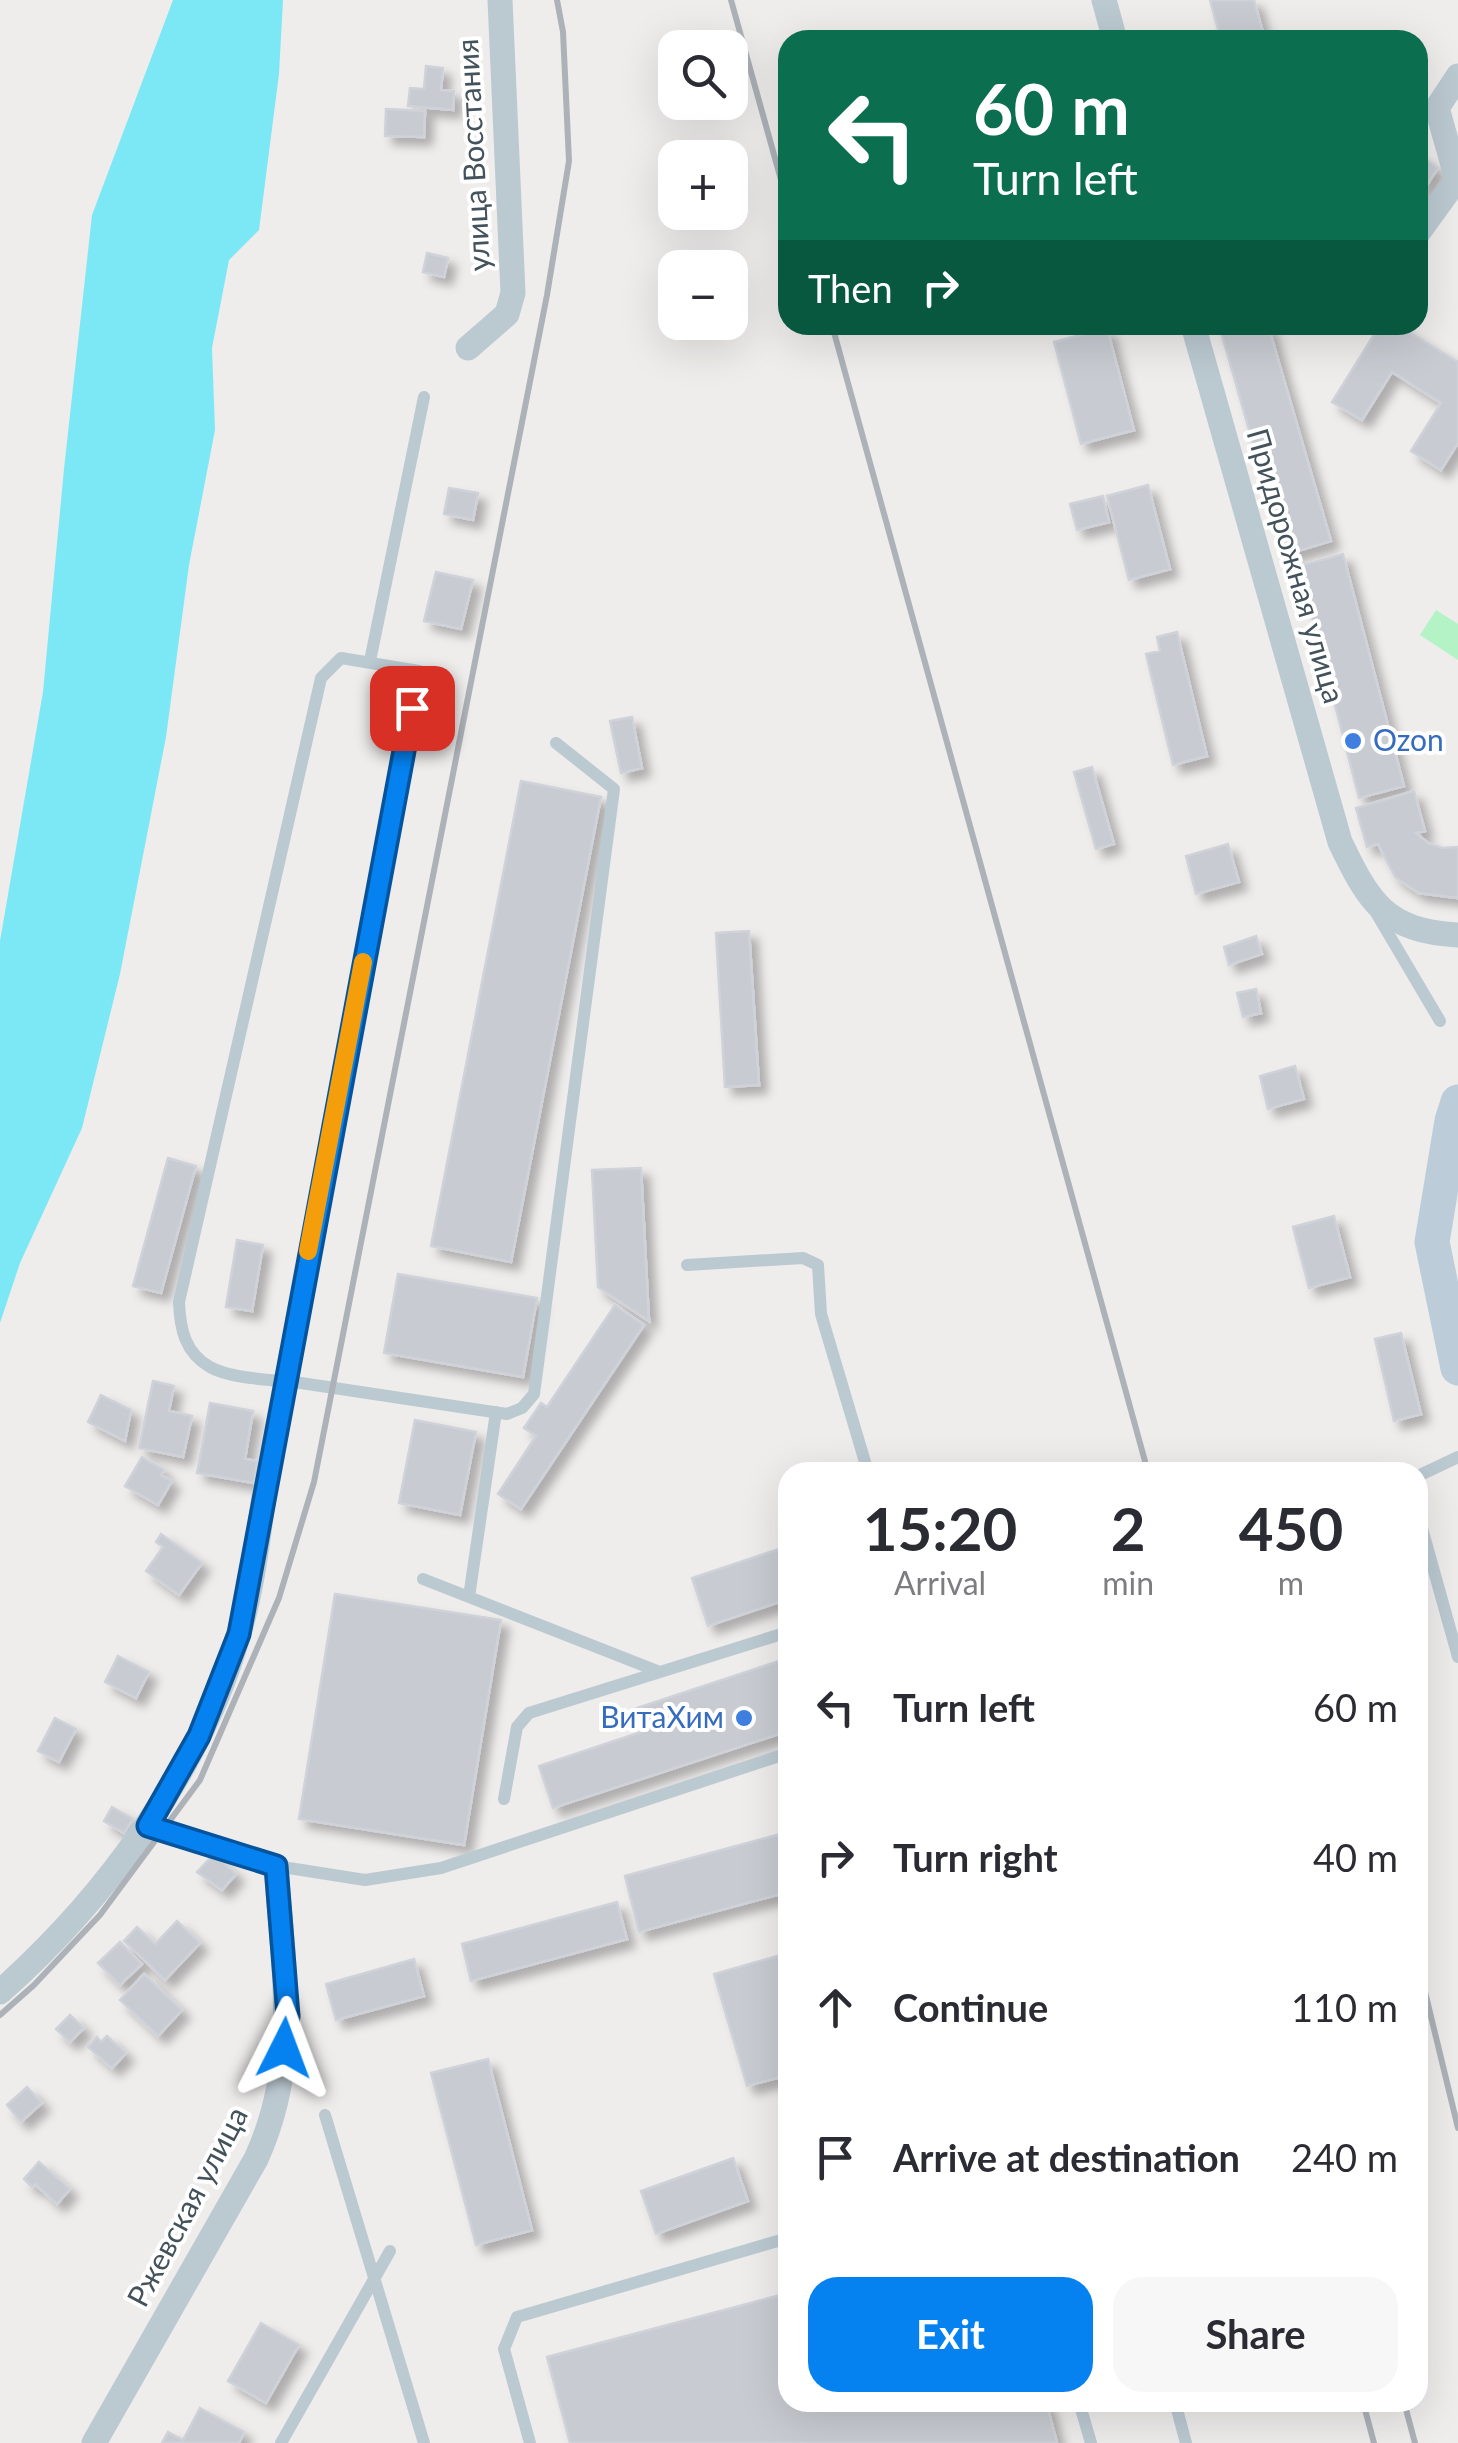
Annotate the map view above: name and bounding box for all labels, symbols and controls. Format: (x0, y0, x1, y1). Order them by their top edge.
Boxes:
map controls (658, 30, 748, 340)
button: search (658, 30, 748, 120)
street label: улица Восстания (448, 38, 496, 272)
text: 60 m (973, 66, 1130, 150)
icon: left (808, 70, 938, 200)
button: + (658, 140, 748, 230)
text: Turn left (973, 151, 1138, 205)
button: − (658, 250, 748, 340)
icon: right (913, 260, 968, 315)
text: Then (808, 265, 893, 311)
street label: Придорожная улица (1240, 424, 1353, 707)
pin (370, 666, 455, 751)
icon: arrive (385, 681, 440, 736)
place label: Ozon (1373, 721, 1444, 757)
marker: Ozon (1342, 730, 1364, 752)
text: 15:20 (863, 1492, 1017, 1564)
text: 2 (1111, 1492, 1146, 1564)
text: 450 (1239, 1492, 1343, 1564)
text: Arrival (894, 1563, 986, 1602)
text: min (1102, 1563, 1154, 1602)
text: m (1278, 1563, 1304, 1602)
icon: left (808, 1680, 863, 1735)
text: Turn left (893, 1684, 1035, 1730)
text: 60 m (1313, 1684, 1398, 1730)
place label: ВитаХим (600, 1698, 724, 1734)
marker: ВитаХим (733, 1707, 755, 1729)
icon: right (808, 1830, 863, 1885)
text: Turn right (893, 1834, 1058, 1880)
text: 40 m (1313, 1834, 1398, 1880)
icon: ahead (808, 1980, 863, 2035)
text: Continue (893, 1984, 1048, 2030)
text: 110 m (1291, 1984, 1398, 2030)
position arrow (232, 1996, 336, 2100)
street label: Ржевская улица (118, 2100, 254, 2312)
icon: arrive (808, 2130, 863, 2185)
text: Arrive at destination (893, 2134, 1240, 2180)
text: 240 m (1291, 2134, 1398, 2180)
button: Exit (808, 2277, 1093, 2392)
button: Share (1113, 2277, 1398, 2392)

